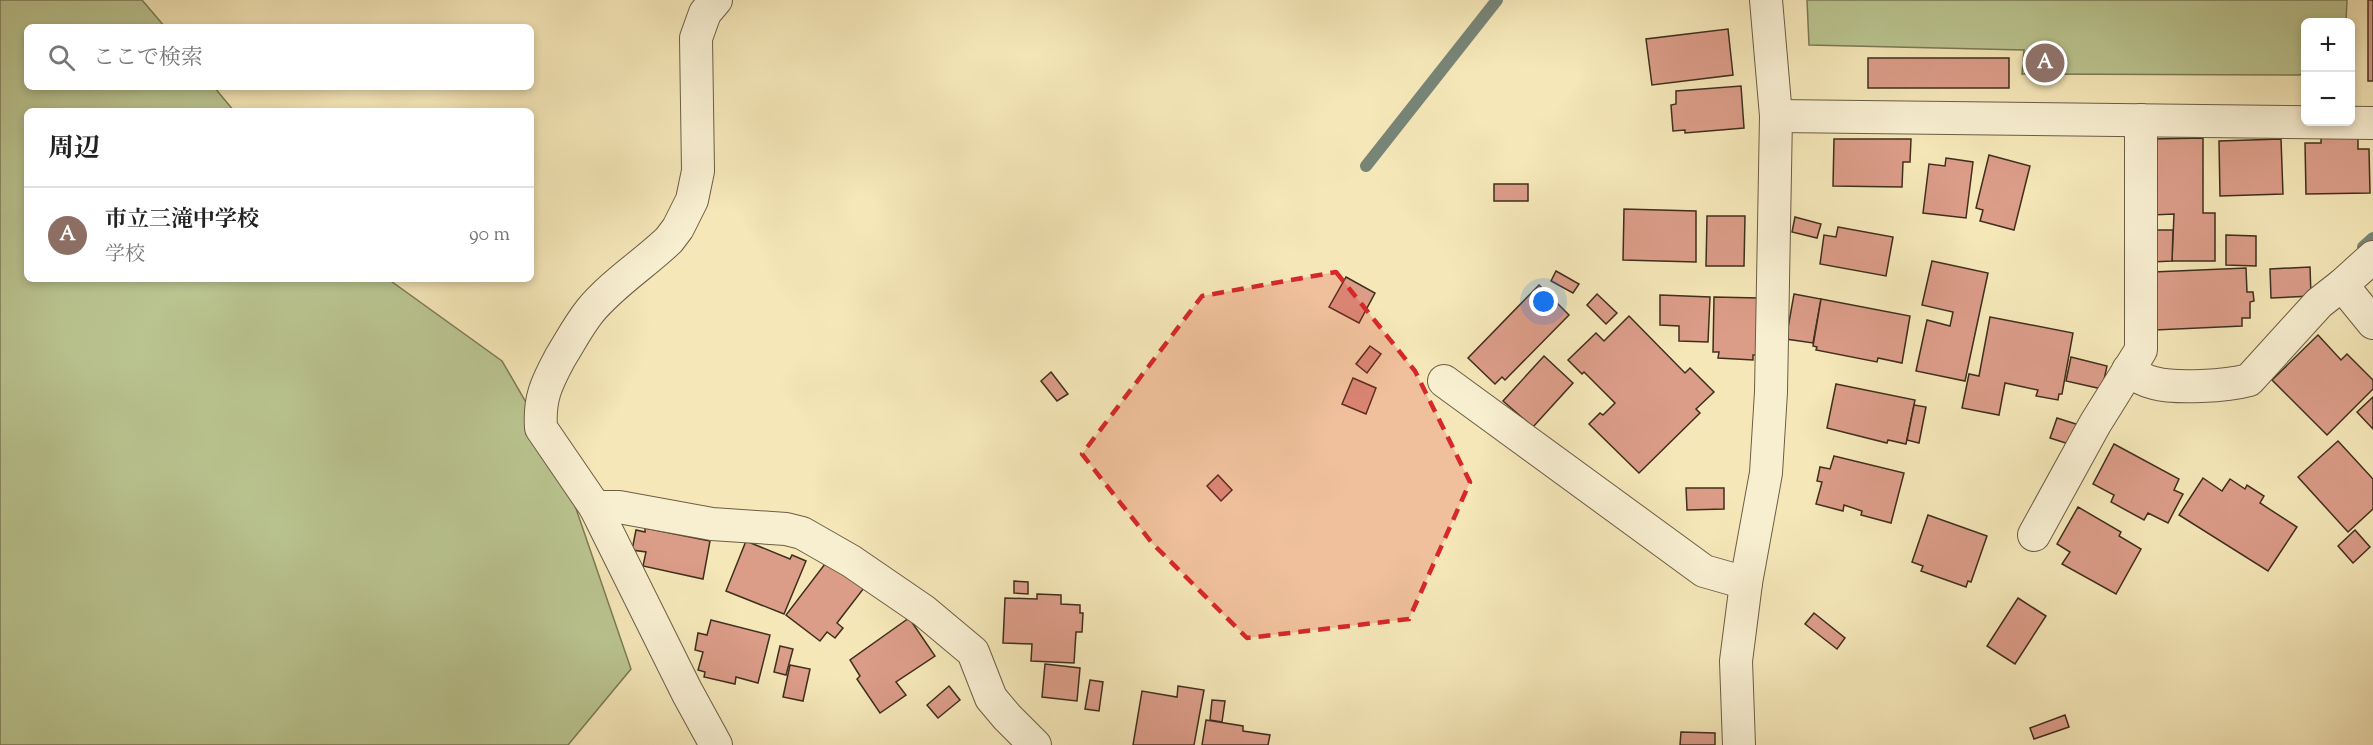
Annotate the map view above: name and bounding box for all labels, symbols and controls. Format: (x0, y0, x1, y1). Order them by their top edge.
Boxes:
map controls (2301, 18, 2355, 126)
button: + (2301, 18, 2355, 72)
search box (24, 24, 534, 90)
pin: A (2026, 40, 2064, 86)
icon: search (45, 41, 78, 74)
text: ここで検索 (93, 43, 203, 75)
button: − (2301, 72, 2355, 126)
text: 周辺 (48, 131, 100, 168)
text: 市立三滝中学校 (105, 205, 259, 237)
text: A (59, 221, 76, 250)
text: 90 m (469, 221, 510, 250)
text: 学校 (105, 241, 145, 270)
your location (1529, 287, 1558, 316)

